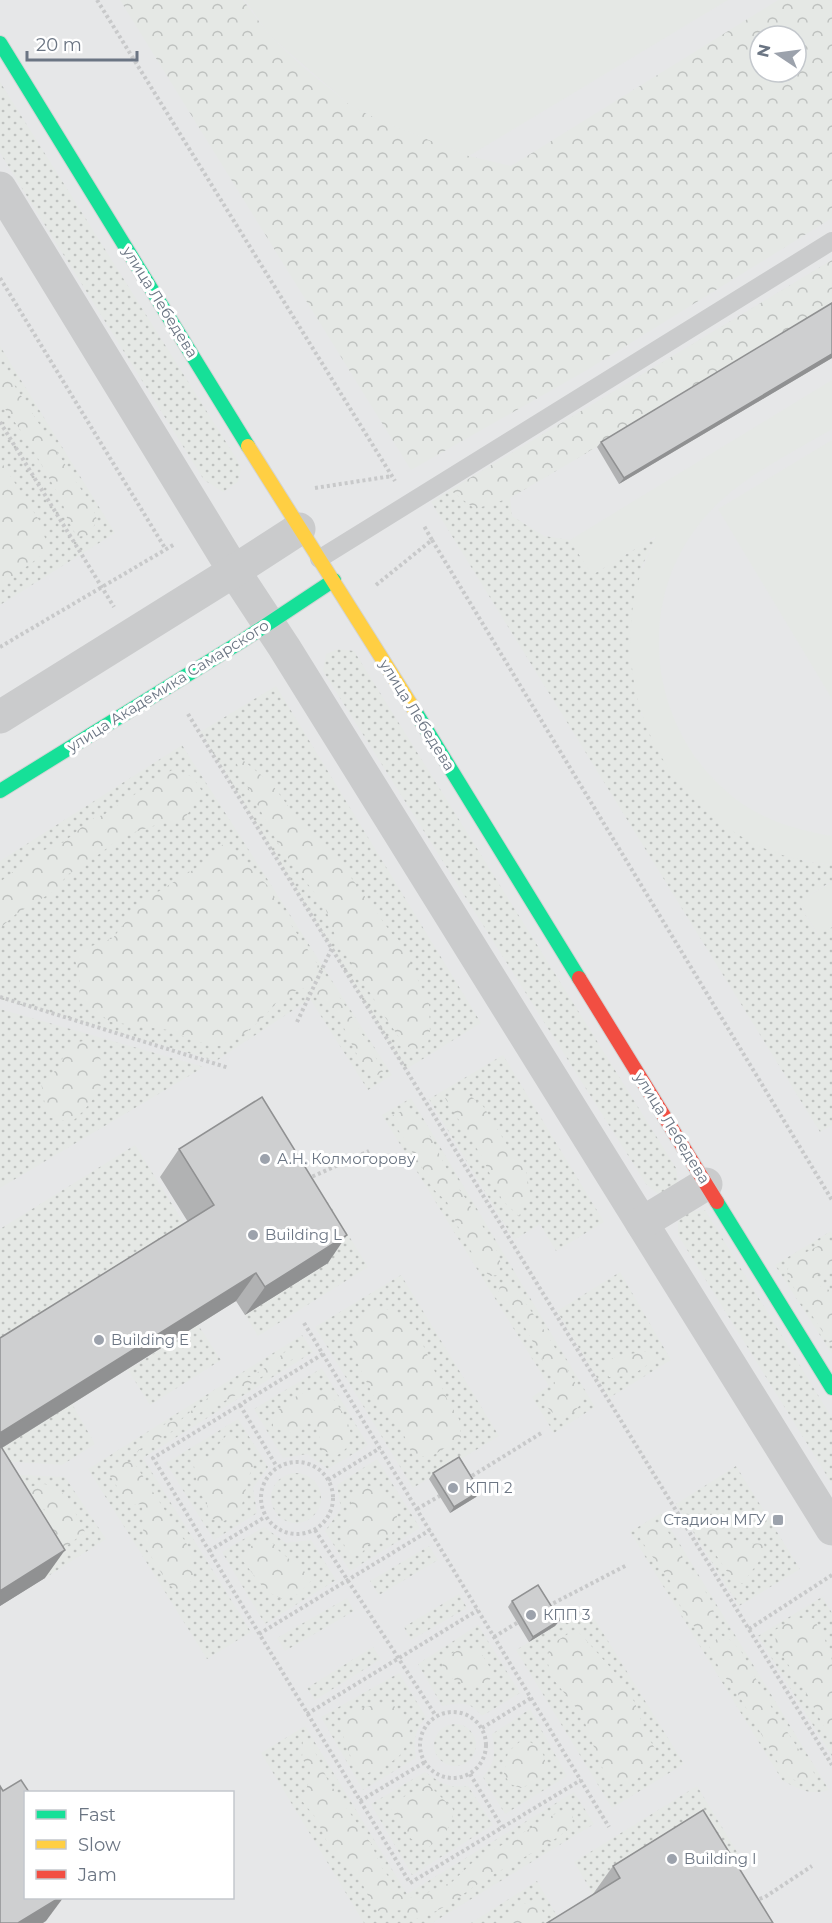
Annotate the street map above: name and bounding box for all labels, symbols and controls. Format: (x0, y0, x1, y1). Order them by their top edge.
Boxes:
scale bar (27, 24, 136, 62)
north arrow (748, 24, 808, 84)
text: 20 m (36, 34, 82, 56)
text: N (753, 42, 775, 59)
street label: улица Лебедева (118, 242, 202, 361)
street label: улица Академика Самарского (62, 615, 272, 756)
street label: улица Лебедева (375, 655, 459, 774)
street label: улица Лебедева (630, 1068, 714, 1187)
place label: А.Н. Колмогорову (277, 1149, 416, 1168)
marker: А.Н. Колмогорову (258, 1152, 272, 1166)
place label: Building L (265, 1225, 342, 1244)
marker: Building L (246, 1228, 260, 1242)
place label: Building E (111, 1330, 189, 1349)
marker: Building E (92, 1333, 106, 1347)
place label: КПП 2 (465, 1478, 512, 1497)
marker: КПП 2 (446, 1481, 460, 1495)
place label: Стадион МГУ (663, 1510, 767, 1529)
marker: Стадион МГУ (771, 1513, 785, 1527)
place label: КПП 3 (543, 1605, 590, 1624)
marker: КПП 3 (524, 1608, 538, 1622)
legend (24, 1791, 234, 1899)
text: Fast (78, 1804, 116, 1826)
text: Slow (78, 1834, 121, 1856)
place label: Building I (684, 1849, 757, 1868)
marker: Building I (665, 1852, 679, 1866)
text: Jam (77, 1864, 117, 1886)

